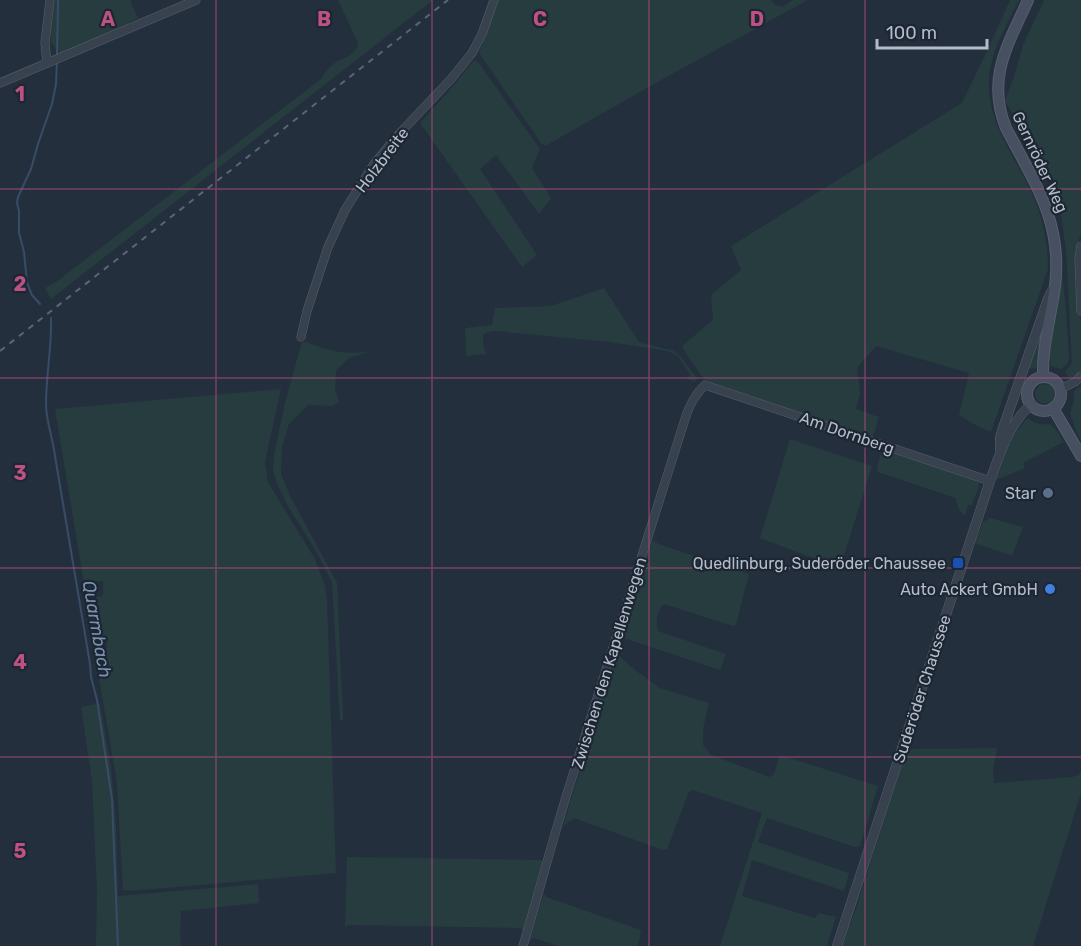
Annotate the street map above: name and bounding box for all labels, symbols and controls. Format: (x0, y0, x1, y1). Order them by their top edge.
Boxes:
text: A (101, 7, 116, 31)
text: B (317, 7, 331, 31)
text: C (533, 7, 547, 31)
text: D (750, 7, 764, 31)
scale bar (877, 12, 986, 50)
text: 100 m (886, 22, 937, 44)
text: 1 (15, 82, 25, 106)
street label: Gernröder Weg (1008, 108, 1072, 216)
street label: Holzbreite (352, 124, 413, 196)
text: 2 (14, 272, 27, 296)
street label: Am Dornberg (797, 408, 897, 458)
text: 3 (13, 461, 27, 485)
place label: Star (1005, 484, 1036, 503)
marker: Star (1041, 486, 1055, 500)
place label: Quedlinburg, Suderöder Chaussee (693, 554, 946, 573)
street label: Zwischen den Kapellenwegen (568, 555, 650, 771)
marker: Quedlinburg, Suderöder Chaussee (951, 556, 965, 570)
water label: Quarmbach (78, 579, 116, 679)
place label: Auto Ackert GmbH (900, 580, 1038, 599)
marker: Auto Ackert GmbH (1043, 582, 1057, 596)
street label: Suderöder Chaussee (889, 613, 955, 765)
text: 4 (13, 650, 27, 674)
text: 5 (14, 839, 27, 863)

